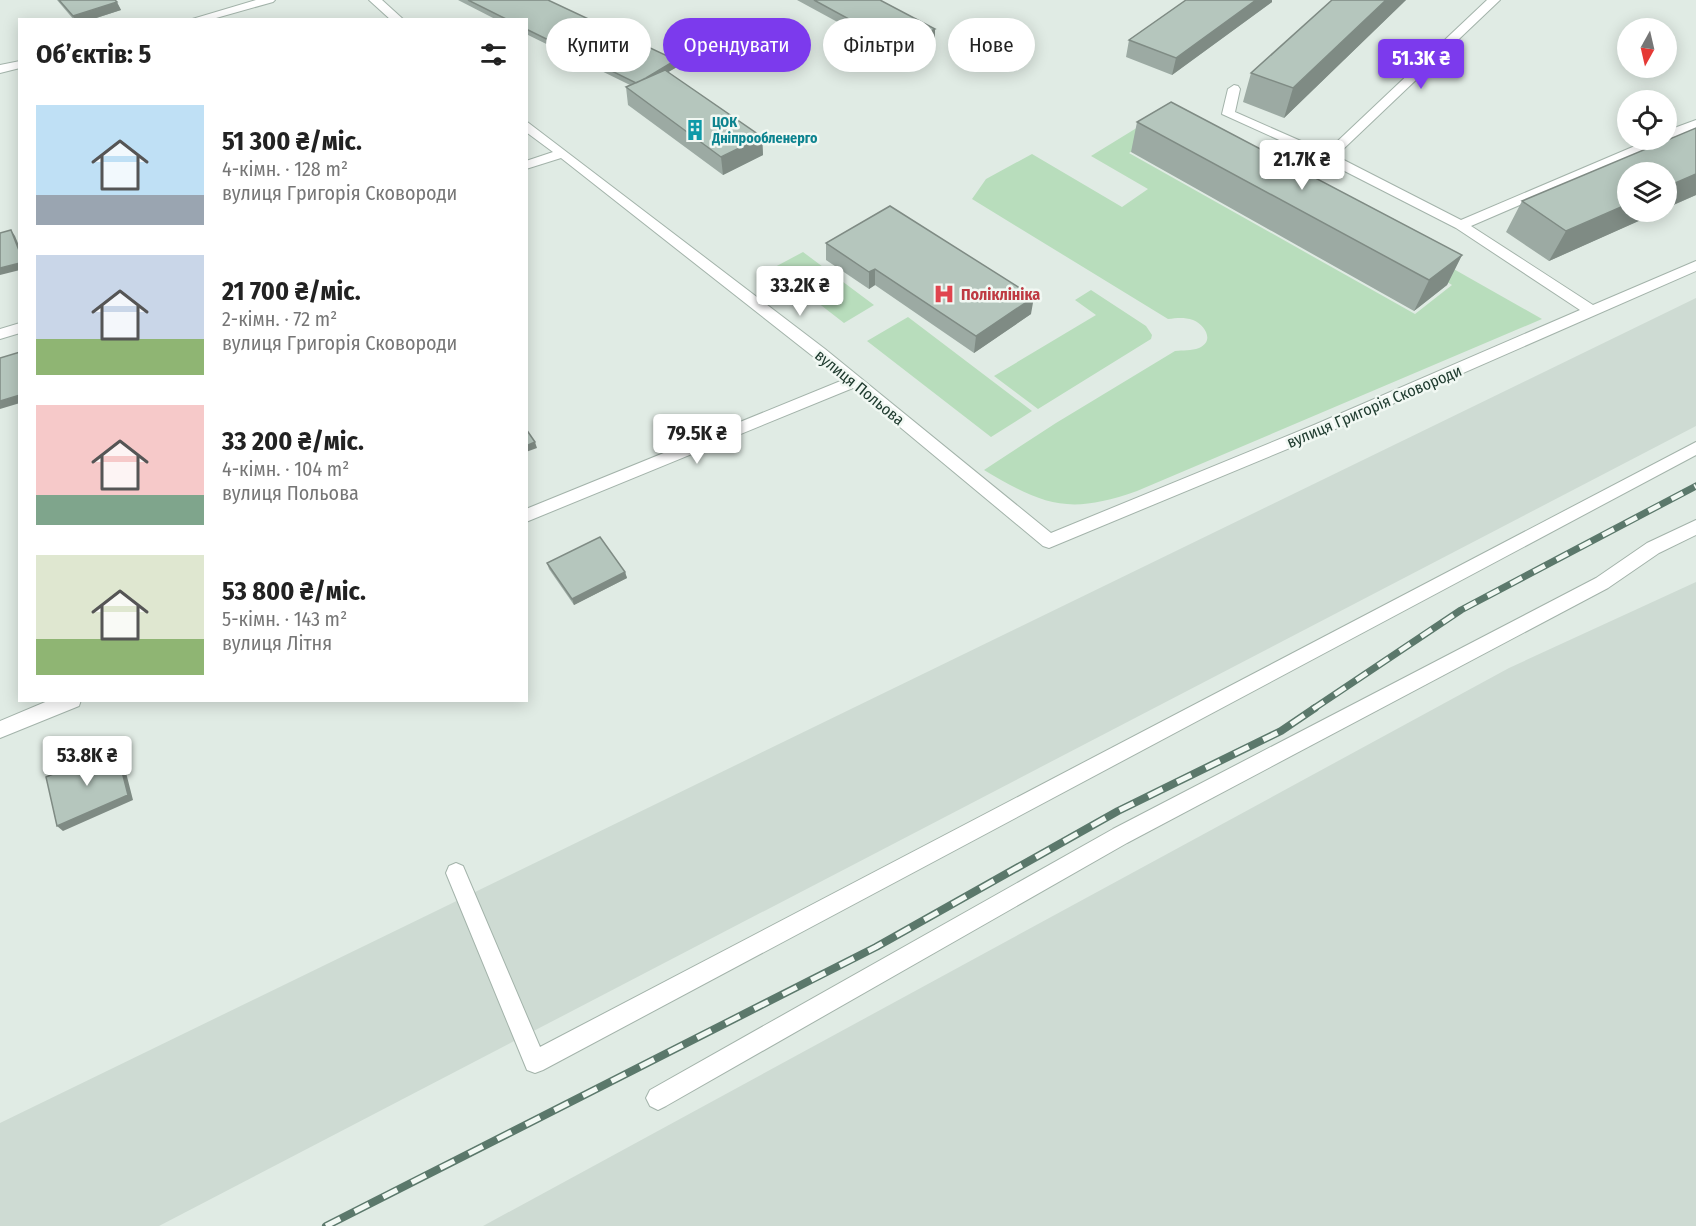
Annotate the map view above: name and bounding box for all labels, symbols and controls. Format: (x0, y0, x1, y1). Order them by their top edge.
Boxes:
chip: Купити (546, 18, 651, 72)
chip: Орендувати (663, 18, 811, 72)
chip: Фільтри (823, 18, 936, 72)
chip: Нове (948, 18, 1035, 72)
north arrow (1617, 18, 1677, 78)
map controls (1617, 18, 1677, 222)
icon: filters (477, 38, 510, 71)
text: Об’єктів: 5 (36, 39, 151, 70)
pin: 51.3K ₴ (1366, 39, 1476, 90)
text: 51.3K ₴ (1392, 46, 1450, 70)
button: locate (1617, 90, 1677, 150)
place label: ЦОК Дніпрообленерго (711, 114, 818, 147)
building icon: ЦОК Дніпрообленерго (683, 118, 707, 142)
text: 51 300 ₴/міс. (222, 126, 362, 157)
icon: home (84, 129, 156, 201)
pin: 21.7K ₴ (1247, 140, 1357, 191)
text: 21.7K ₴ (1274, 147, 1330, 171)
text: 4-кімн. · 128 m² (222, 157, 348, 181)
button: layers (1617, 162, 1677, 222)
text: вулиця Григорія Сковороди (222, 181, 457, 205)
pin: 33.2K ₴ (745, 266, 855, 317)
text: 33.2K ₴ (770, 273, 830, 297)
text: 21 700 ₴/міс. (222, 276, 361, 307)
icon: home (84, 279, 156, 351)
hospital icon: Поліклініка (932, 282, 956, 306)
place label: Поліклініка (961, 285, 1040, 304)
text: 2-кімн. · 72 m² (222, 307, 337, 331)
text: вулиця Григорія Сковороди (222, 331, 457, 355)
street label: вулиця Польова (811, 346, 908, 429)
street label: вулиця Григорія Сковороди (1284, 361, 1465, 452)
pin: 79.5K ₴ (642, 414, 752, 465)
text: 79.5K ₴ (667, 421, 727, 445)
text: 33 200 ₴/міс. (222, 426, 364, 457)
icon: home (84, 429, 156, 501)
text: 4-кімн. · 104 m² (222, 457, 349, 481)
text: вулиця Польова (222, 481, 359, 505)
text: 53 800 ₴/міс. (222, 576, 366, 607)
icon: home (84, 579, 156, 651)
text: 5-кімн. · 143 m² (222, 607, 347, 631)
text: вулиця Літня (222, 631, 332, 655)
pin: 53.8K ₴ (32, 736, 142, 787)
text: 53.8K ₴ (57, 743, 117, 767)

